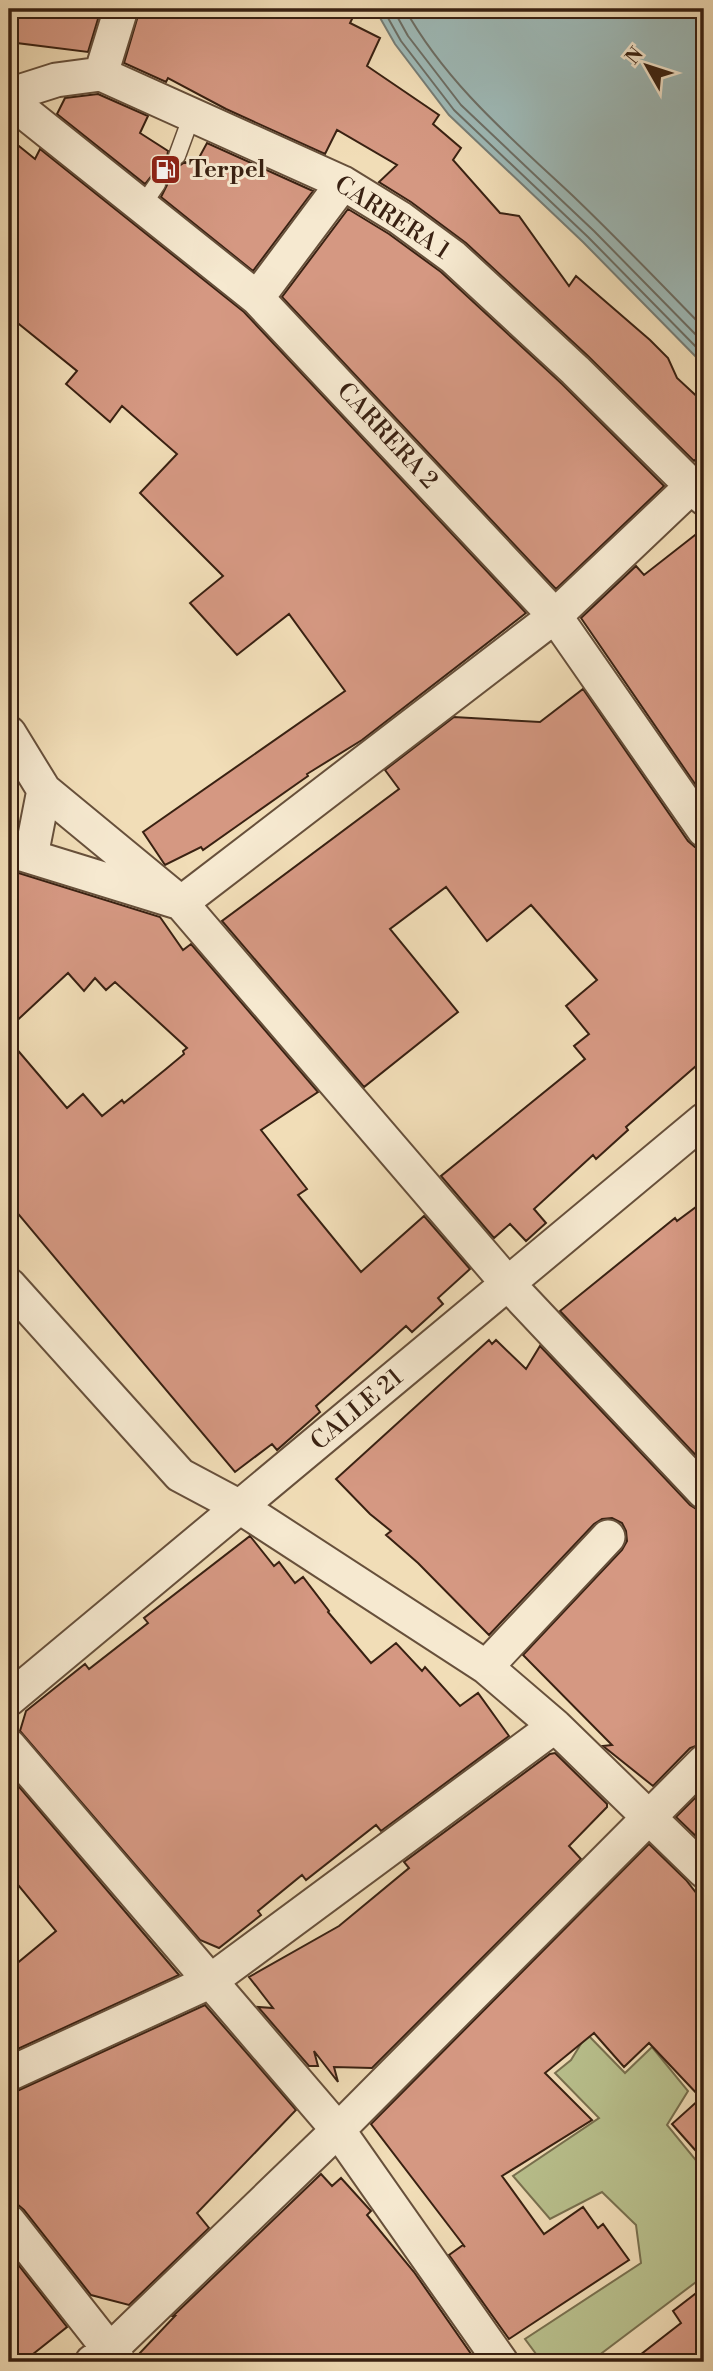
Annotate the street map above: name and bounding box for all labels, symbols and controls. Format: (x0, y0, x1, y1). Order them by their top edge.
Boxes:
north arrow (612, 32, 682, 102)
text: N (621, 43, 649, 69)
fuel station icon: Terpel (149, 153, 183, 187)
place label: Terpel (189, 155, 266, 185)
street label: CARRERA 1 (329, 170, 456, 267)
street label: CARRERA 2 (330, 377, 444, 495)
street label: CALLE 21 (305, 1362, 410, 1457)

